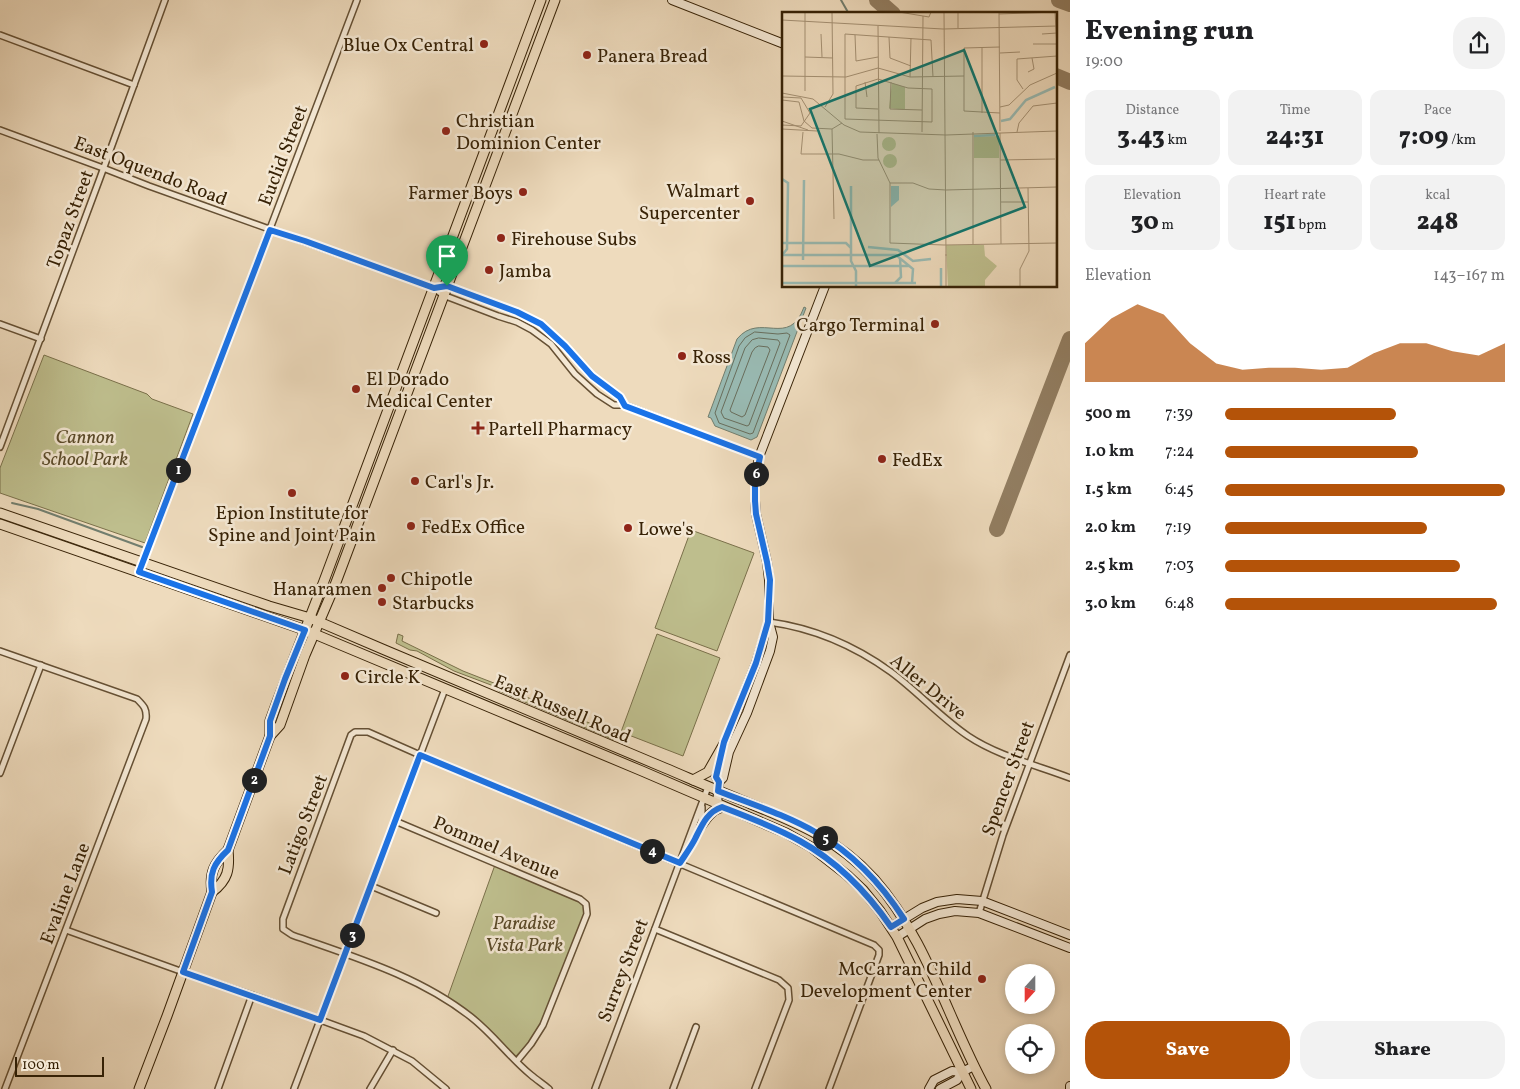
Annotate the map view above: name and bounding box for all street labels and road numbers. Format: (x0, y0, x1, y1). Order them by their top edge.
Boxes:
street label: Euclid Street (253, 101, 315, 210)
street label: East Oquendo Road (70, 131, 231, 213)
street label: Topaz Street (41, 166, 101, 273)
street label: Aller Drive (884, 649, 972, 727)
street label: East Russell Road (490, 669, 635, 750)
street label: Spencer Street (976, 717, 1042, 840)
street label: Latigo Street (273, 770, 335, 879)
street label: Pommel Avenue (429, 810, 563, 887)
street label: Evaline Lane (35, 839, 97, 948)
street label: Surrey Street (592, 915, 656, 1026)

